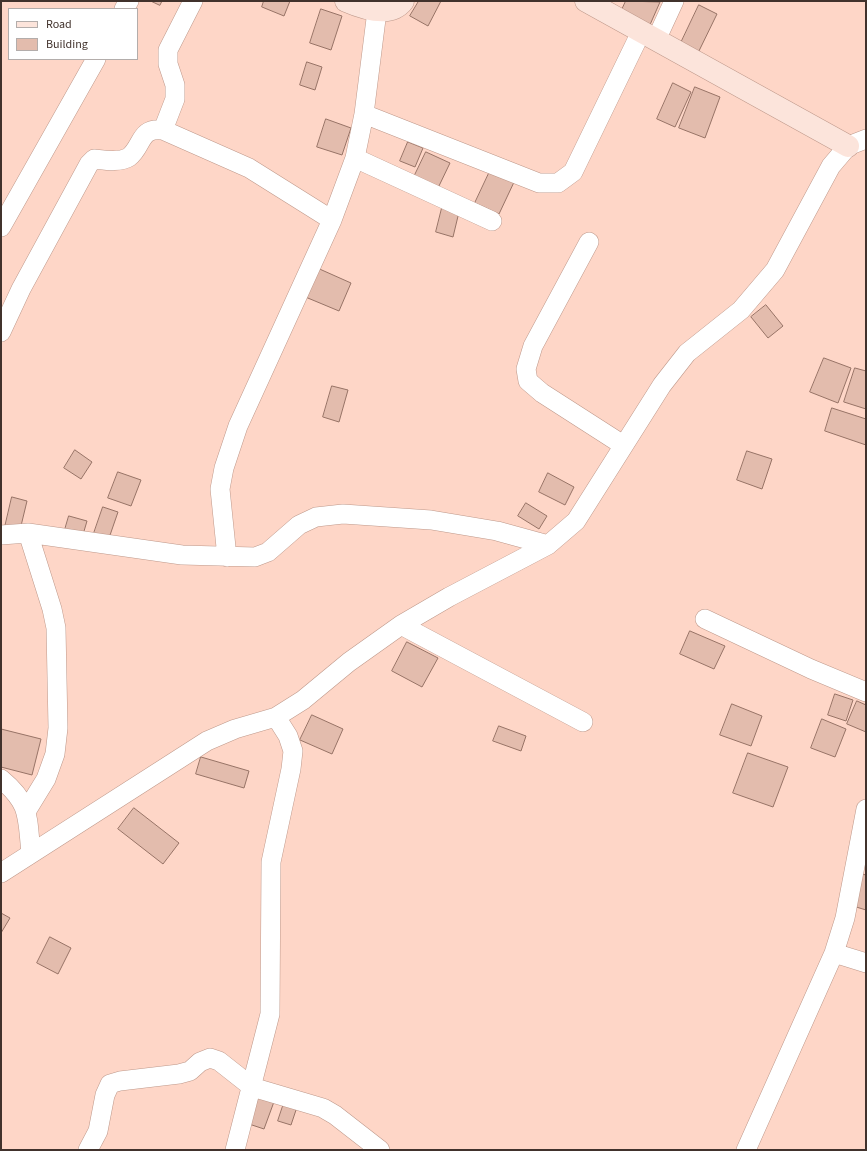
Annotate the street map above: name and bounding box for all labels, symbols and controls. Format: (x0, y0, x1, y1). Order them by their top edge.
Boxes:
legend (8, 8, 138, 60)
text: Road (46, 16, 72, 33)
text: Building (46, 36, 88, 53)

